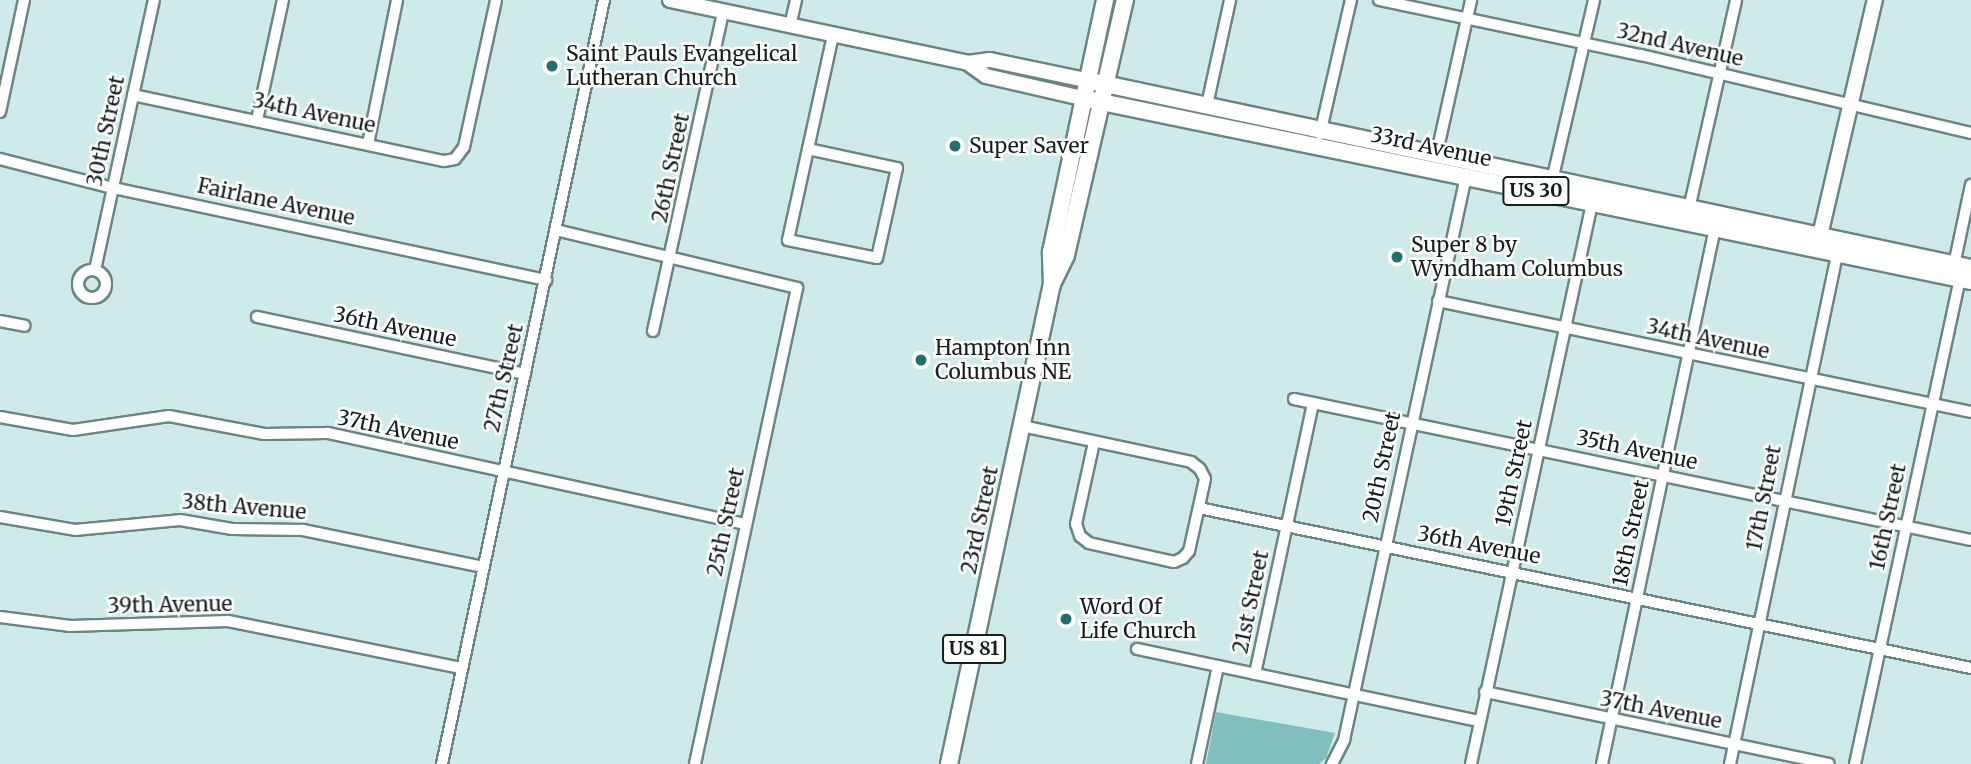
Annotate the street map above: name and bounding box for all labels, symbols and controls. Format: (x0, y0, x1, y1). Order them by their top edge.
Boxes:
street label: 32nd Avenue (1614, 18, 1746, 72)
place label: Saint Pauls Evangelical Lutheran Church (566, 41, 797, 91)
marker: Saint Pauls Evangelical Lutheran Church (544, 58, 560, 74)
street label: 30th Street (82, 73, 130, 189)
street label: 34th Avenue (250, 88, 378, 138)
street label: 26th Street (647, 111, 695, 225)
street label: 33rd Avenue (1368, 122, 1494, 172)
place label: Super Saver (969, 133, 1089, 159)
marker: Super Saver (947, 138, 963, 154)
street label: Fairlane Avenue (195, 173, 357, 231)
road number: US 30 (1501, 176, 1571, 206)
place label: Super 8 by Wyndham Columbus (1411, 232, 1623, 282)
marker: Super 8 by Wyndham Columbus (1389, 249, 1405, 265)
street label: 36th Avenue (331, 302, 459, 352)
street label: 34th Avenue (1644, 314, 1772, 364)
street label: 27th Street (479, 321, 529, 435)
place label: Hampton Inn Columbus NE (935, 335, 1071, 385)
marker: Hampton Inn Columbus NE (913, 352, 929, 368)
street label: 37th Avenue (335, 405, 461, 455)
street label: 20th Street (1358, 409, 1406, 525)
street label: 19th Street (1490, 417, 1538, 529)
street label: 35th Avenue (1574, 425, 1700, 475)
street label: 17th Street (1741, 443, 1787, 553)
street label: 16th Street (1864, 461, 1912, 573)
street label: 23rd Street (956, 464, 1004, 576)
street label: 25th Street (702, 465, 750, 579)
street label: 18th Street (1607, 477, 1655, 589)
street label: 38th Avenue (181, 489, 307, 525)
street label: 36th Avenue (1415, 521, 1543, 569)
street label: 21st Street (1228, 548, 1274, 656)
street label: 39th Avenue (107, 591, 233, 619)
place label: Word Of Life Church (1080, 594, 1196, 644)
marker: Word Of Life Church (1058, 611, 1074, 627)
road number: US 81 (941, 634, 1007, 664)
street label: 37th Avenue (1598, 686, 1724, 734)

